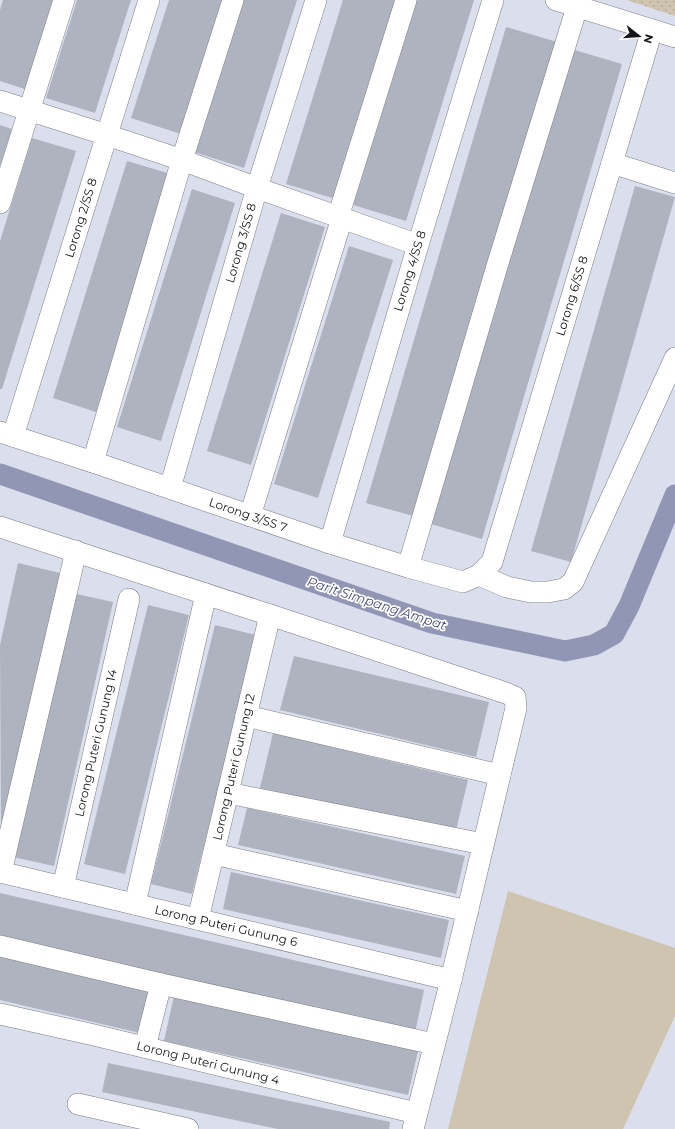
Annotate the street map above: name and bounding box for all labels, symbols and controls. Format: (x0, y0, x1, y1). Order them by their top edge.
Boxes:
north arrow (619, 16, 659, 56)
text: N (641, 33, 657, 45)
street label: Lorong 2/SS 8 (61, 176, 100, 259)
street label: Lorong 3/SS 8 (222, 201, 259, 284)
street label: Lorong 4/SS 8 (390, 228, 429, 313)
street label: Lorong 6/SS 8 (552, 254, 591, 338)
street label: Lorong 3/SS 7 (207, 494, 289, 535)
water label: Parit Simpang Ampat (305, 573, 449, 633)
street label: Lorong Puteri Gunung 14 (71, 668, 120, 818)
street label: Lorong Puteri Gunung 12 (209, 692, 258, 842)
street label: Lorong Puteri Gunung 6 (153, 902, 299, 949)
street label: Lorong Puteri Gunung 4 (135, 1037, 281, 1088)

